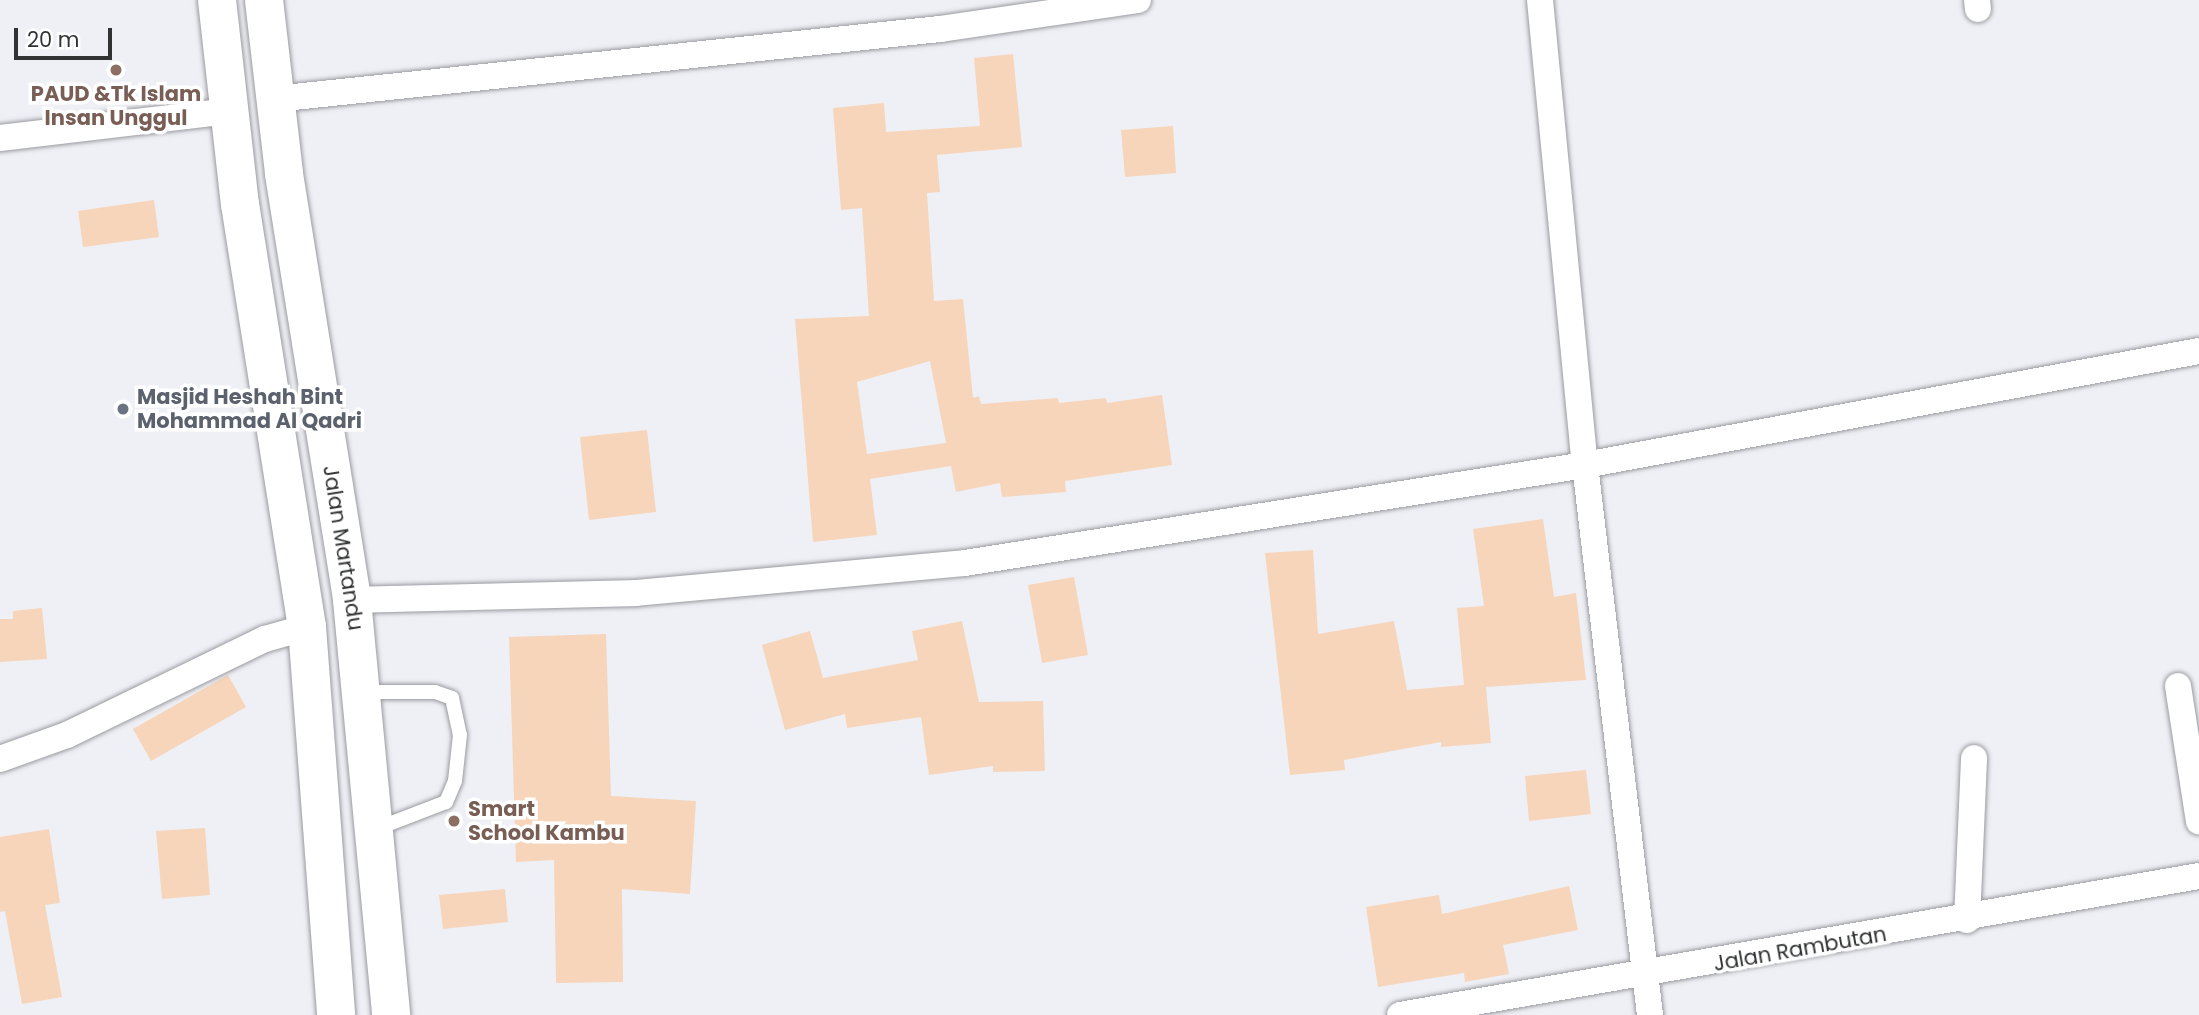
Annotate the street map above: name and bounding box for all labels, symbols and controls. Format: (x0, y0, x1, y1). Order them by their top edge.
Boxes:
scale bar (18, 14, 116, 58)
text: 20 m (27, 25, 80, 54)
marker: PAUD &Tk Islam Insan Unggul (108, 62, 124, 78)
place label: PAUD &Tk Islam Insan Unggul (31, 81, 201, 131)
place label: Masjid Heshah Bint Mohammad Al Qadri (137, 384, 362, 434)
marker: Masjid Heshah Bint Mohammad Al Qadri (115, 401, 131, 417)
street label: Jalan Martandu (318, 464, 368, 632)
place label: Smart School Kambu (468, 796, 625, 846)
marker: Smart School Kambu (446, 813, 462, 829)
street label: Jalan Rambutan (1712, 921, 1888, 977)

